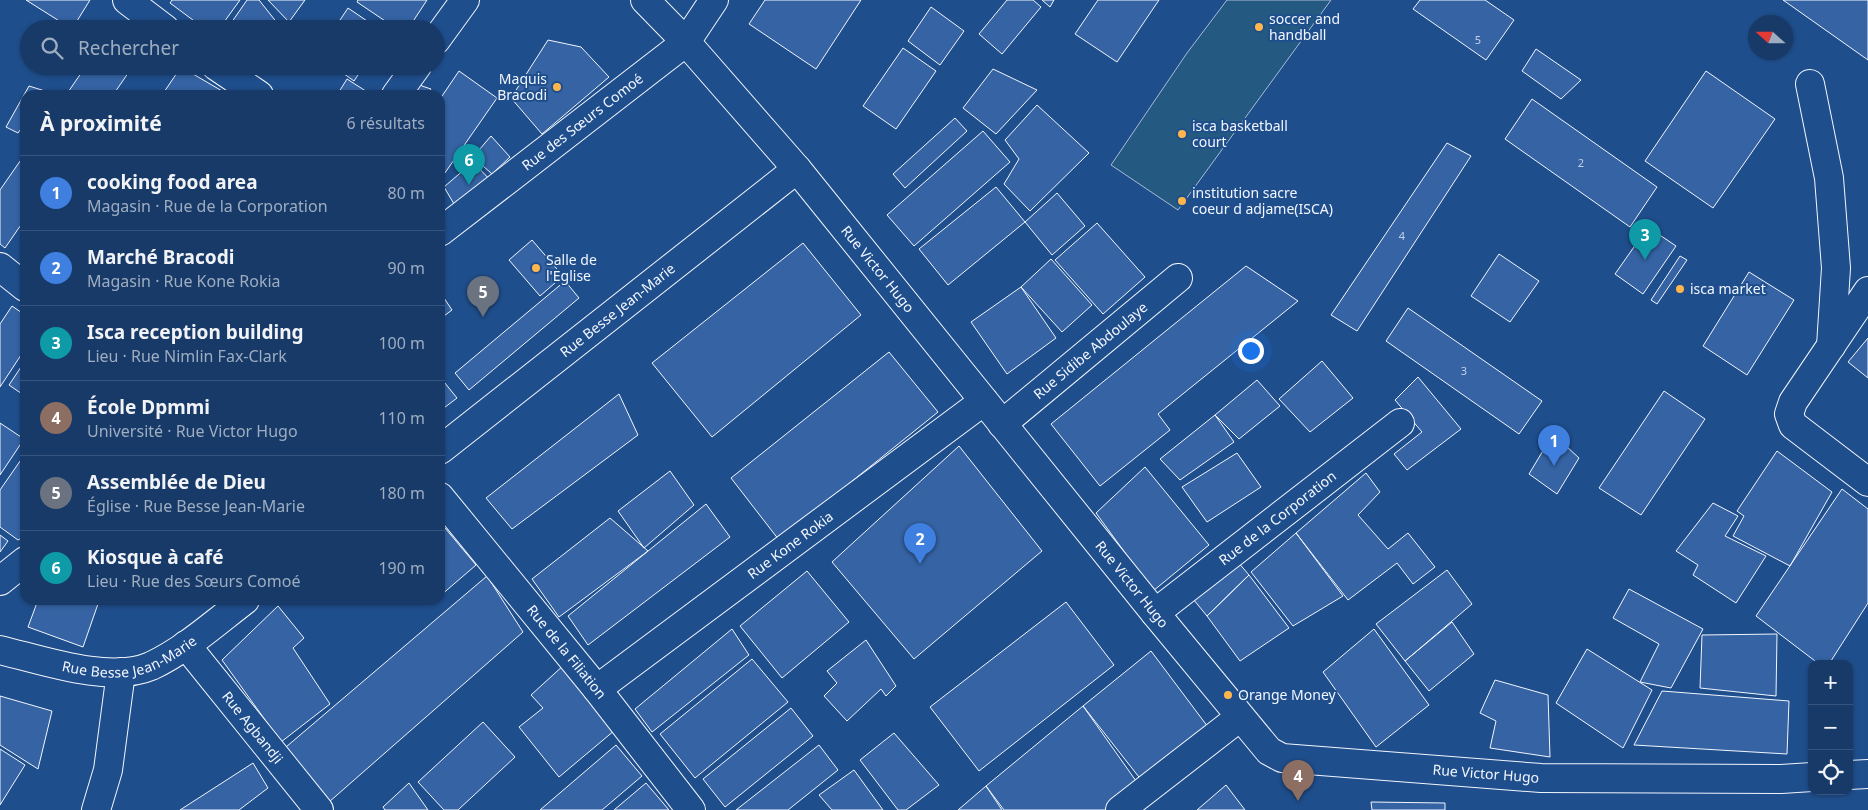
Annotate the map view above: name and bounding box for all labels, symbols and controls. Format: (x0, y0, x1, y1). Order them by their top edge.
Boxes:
place label: soccer and handball (1269, 9, 1340, 44)
north arrow (1748, 15, 1793, 60)
search box (20, 20, 445, 75)
marker: soccer and handball (1253, 21, 1265, 33)
house number: 5 (1475, 32, 1481, 47)
icon: search (38, 34, 66, 62)
text: Rechercher (78, 35, 179, 61)
place label: Maquis Bracodi (497, 69, 547, 104)
street label: Rue des Sœurs Comoé (518, 69, 647, 174)
marker: Maquis Bracodi (551, 81, 563, 93)
text: À proximité (40, 109, 162, 137)
text: 6 résultats (347, 112, 425, 134)
place label: isca basketball court (1192, 116, 1288, 151)
marker: isca basketball court (1176, 128, 1188, 140)
pin: 6 (453, 144, 485, 185)
house number: 2 (1578, 155, 1584, 170)
text: cooking food area (87, 169, 258, 195)
text: 1 (51, 182, 61, 204)
text: 80 m (388, 182, 425, 204)
place label: institution sacre coeur d adjame(ISCA) (1192, 183, 1333, 218)
text: Magasin · Rue de la Corporation (87, 195, 328, 217)
marker: institution sacre coeur d adjame(ISCA) (1176, 195, 1188, 207)
pin: 3 (1629, 219, 1661, 260)
street label: Rue Victor Hugo (837, 221, 919, 316)
house number: 4 (1399, 228, 1406, 243)
text: Marché Bracodi (87, 244, 234, 270)
place label: Salle de l'Eglise (546, 250, 597, 285)
text: 2 (51, 257, 61, 279)
text: 90 m (388, 257, 425, 279)
street label: Rue Besse Jean-Marie (556, 259, 679, 361)
marker: Salle de l'Eglise (530, 262, 542, 274)
text: Magasin · Rue Kone Rokia (87, 270, 281, 292)
pin: 5 (467, 276, 499, 317)
place label: isca market (1690, 279, 1766, 298)
marker: isca market (1674, 283, 1686, 295)
street label: Rue Sidibe Abdoulaye (1029, 297, 1151, 403)
text: Isca reception building (87, 319, 304, 345)
text: 3 (51, 332, 61, 354)
text: 100 m (378, 332, 425, 354)
your location (1238, 338, 1264, 364)
text: Lieu · Rue Nimlin Fax-Clark (87, 345, 287, 367)
house number: 3 (1461, 363, 1467, 378)
text: École Dpmmi (87, 394, 210, 420)
text: 4 (51, 407, 61, 429)
text: 110 m (378, 407, 425, 429)
text: Université · Rue Victor Hugo (87, 420, 298, 442)
pin: 1 (1538, 425, 1570, 466)
street label: Rue de la Corporation (1215, 466, 1340, 569)
text: Assemblée de Dieu (87, 469, 266, 495)
text: 5 (51, 482, 61, 504)
text: 180 m (378, 482, 425, 504)
text: Église · Rue Besse Jean-Marie (87, 495, 305, 517)
street label: Rue Kone Rokia (743, 507, 837, 583)
pin: 2 (904, 523, 936, 564)
street label: Rue Victor Hugo (1091, 537, 1173, 632)
text: Kiosque à café (87, 544, 224, 570)
text: 6 (51, 557, 61, 579)
text: 190 m (378, 557, 425, 579)
text: Lieu · Rue des Sœurs Comoé (87, 570, 300, 592)
street label: Rue de la Filiation (523, 601, 611, 702)
street label: Rue Besse Jean-Marie (60, 631, 200, 682)
map controls (1808, 660, 1853, 795)
button: + (1808, 660, 1853, 705)
place label: Orange Money (1238, 685, 1337, 704)
street label: Rue Agbandji (218, 687, 288, 767)
marker: Orange Money (1222, 689, 1234, 701)
button: − (1808, 705, 1853, 750)
button: locate (1808, 750, 1853, 795)
pin: 4 (1282, 760, 1314, 801)
street label: Rue Victor Hugo (1432, 760, 1540, 787)

